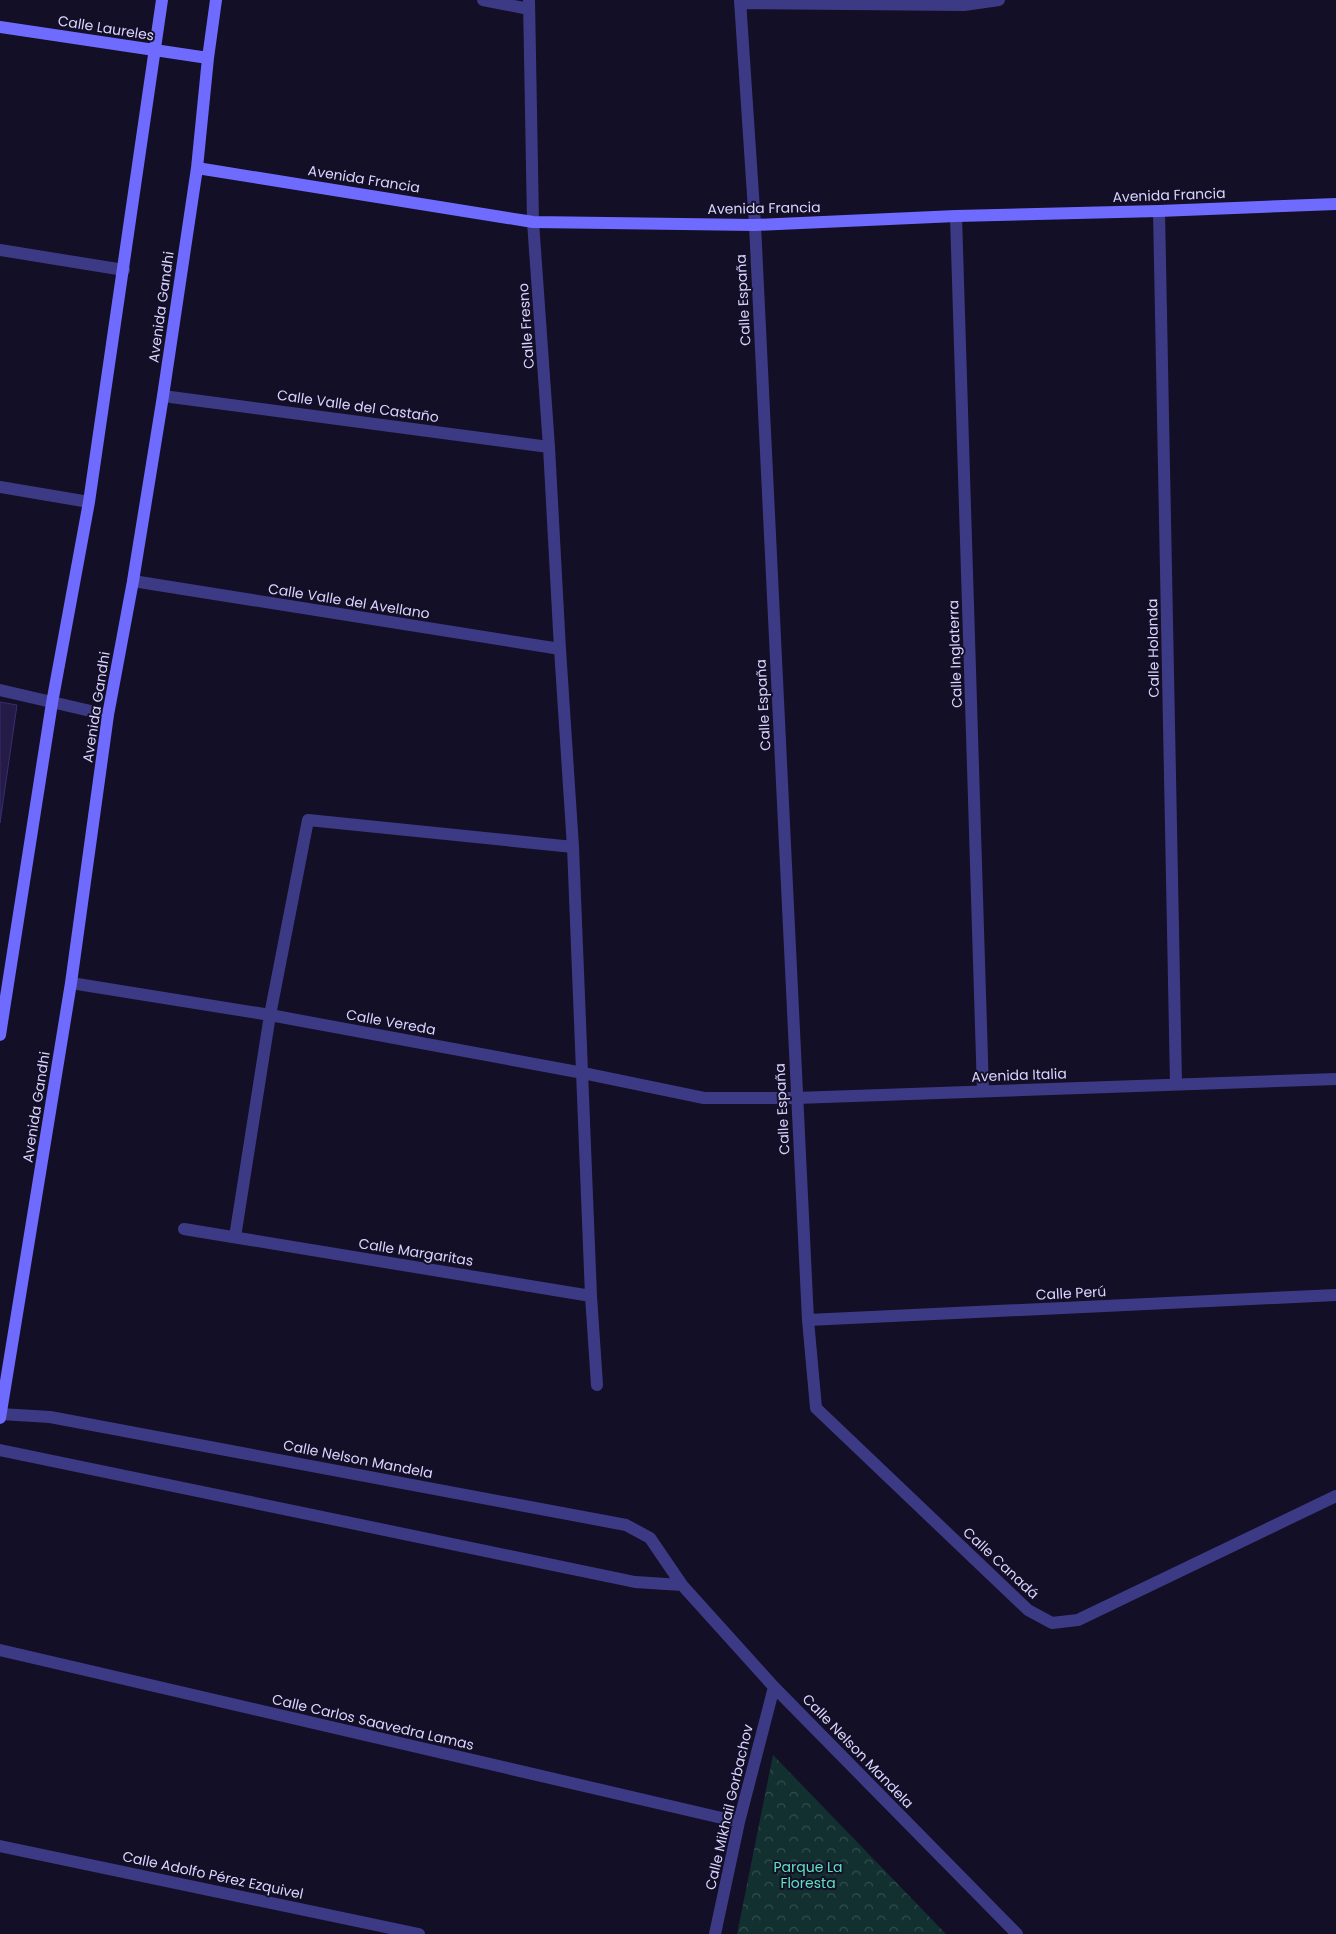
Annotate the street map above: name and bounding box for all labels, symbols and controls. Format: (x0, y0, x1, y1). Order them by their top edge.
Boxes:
street label: Calle Laureles (56, 11, 156, 45)
street label: Avenida Francia (307, 160, 421, 198)
street label: Avenida Francia (1112, 183, 1226, 207)
street label: Avenida Francia (707, 197, 821, 219)
street label: Avenida Gandhi (143, 250, 179, 364)
street label: Calle España (731, 254, 755, 346)
street label: Calle Fresno (513, 282, 539, 369)
street label: Calle Valle del Castaño (276, 385, 440, 427)
street label: Calle Valle del Avellano (267, 578, 431, 624)
street label: Calle Holanda (1142, 598, 1164, 698)
street label: Calle Inglaterra (943, 600, 967, 708)
street label: Avenida Gandhi (77, 650, 115, 764)
street label: Calle España (751, 659, 775, 751)
street label: Calle Vereda (345, 1004, 437, 1040)
street label: Avenida Gandhi (17, 1050, 55, 1164)
street label: Calle España (770, 1063, 794, 1155)
street label: Avenida Italia (971, 1063, 1067, 1087)
street label: Calle Margaritas (357, 1233, 475, 1271)
street label: Calle Perú (1035, 1281, 1107, 1305)
street label: Calle Nelson Mandela (281, 1435, 435, 1483)
street label: Calle Canadá (959, 1523, 1043, 1603)
street label: Calle Carlos Saavedra Lamas (270, 1689, 476, 1755)
street label: Calle Nelson Mandela (798, 1689, 918, 1813)
street label: Calle Mikhail Gorbachov (700, 1722, 758, 1892)
street label: Calle Adolfo Pérez Ezquivel (121, 1846, 305, 1904)
park label: Parque La Floresta (773, 1857, 843, 1893)

